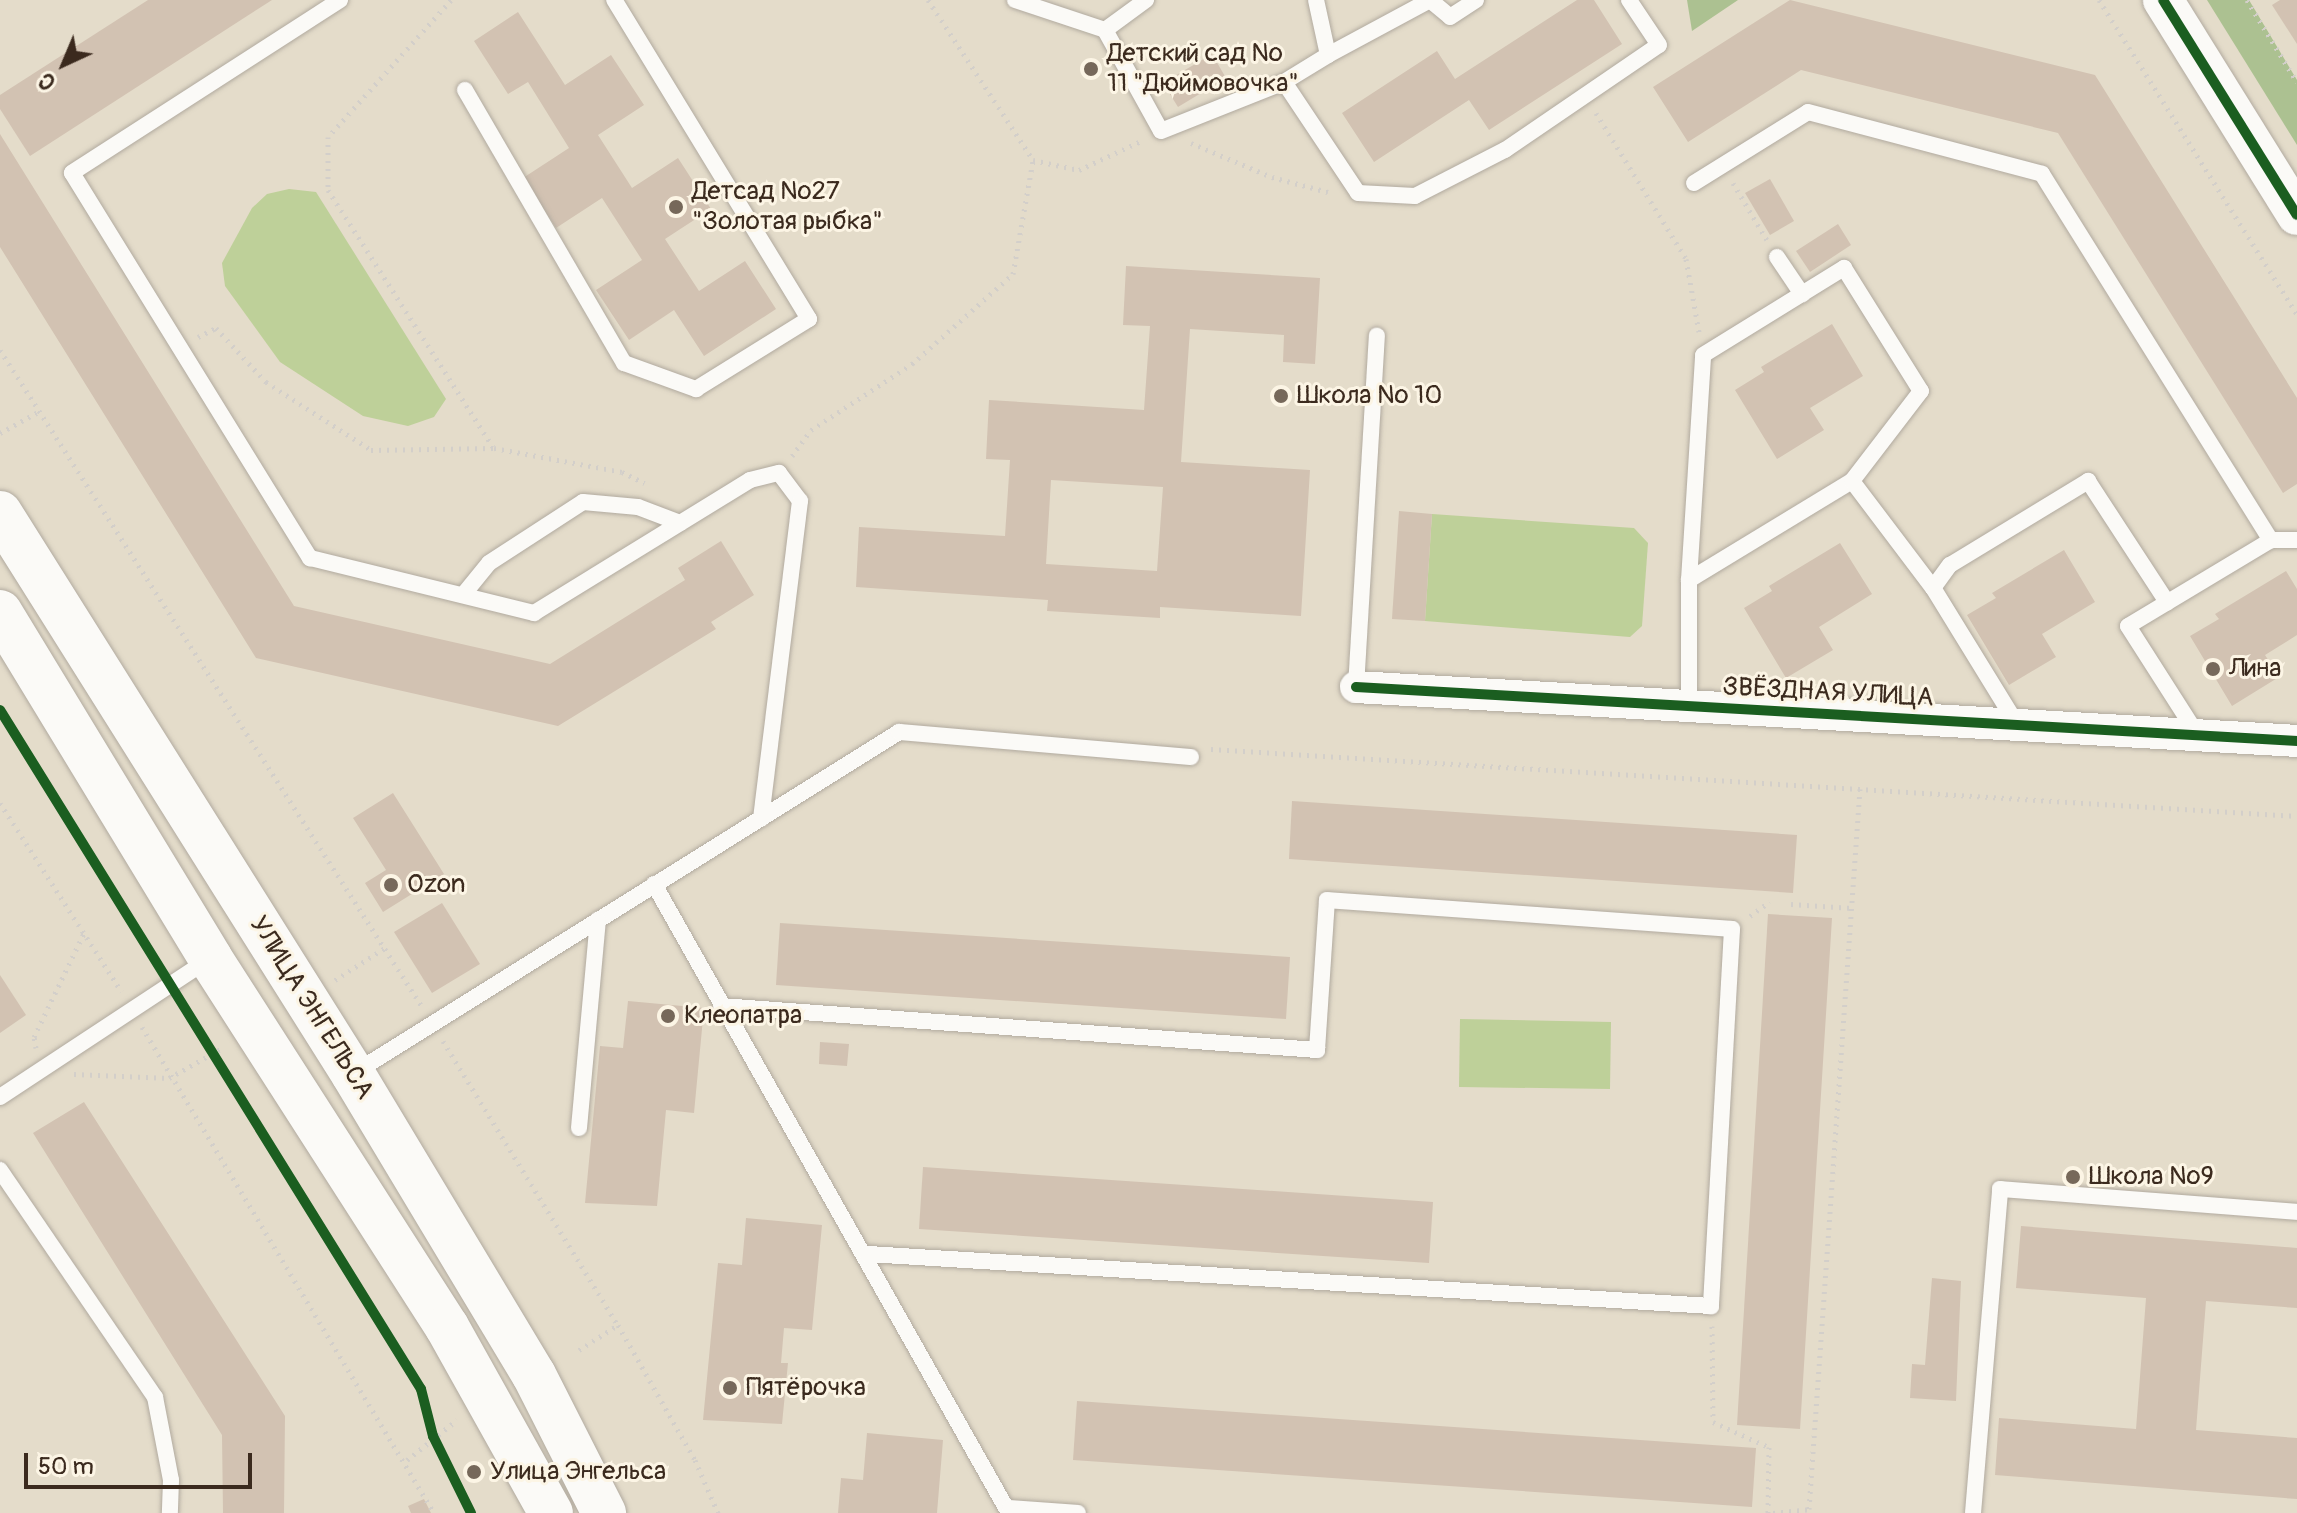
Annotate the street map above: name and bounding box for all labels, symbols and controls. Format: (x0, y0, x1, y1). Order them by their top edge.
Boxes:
north arrow (24, 24, 104, 104)
place label: Детский сад № 11 "Дюймовочка" (1107, 38, 1299, 100)
marker: Детский сад № 11 "Дюймовочка" (1082, 60, 1100, 78)
text: С (33, 66, 62, 96)
place label: Детсад №27 "Золотая рыбка" (692, 176, 883, 238)
marker: Детсад №27 "Золотая рыбка" (667, 198, 685, 216)
place label: Школа № 10 (1297, 380, 1442, 412)
marker: Школа № 10 (1272, 387, 1290, 405)
place label: Лина (2229, 653, 2281, 685)
marker: Лина (2204, 660, 2222, 678)
street label: ЗВЁЗДНАЯ УЛИЦА (1722, 672, 1934, 714)
place label: Ozon (407, 869, 465, 901)
marker: Ozon (382, 876, 400, 894)
street label: УЛИЦА ЭНГЕЛЬСА (242, 911, 380, 1105)
place label: Клеопатра (684, 1000, 802, 1032)
marker: Клеопатра (659, 1007, 677, 1025)
place label: Школа №9 (2089, 1161, 2214, 1193)
marker: Школа №9 (2064, 1168, 2082, 1186)
place label: Пятёрочка (746, 1372, 866, 1404)
marker: Пятёрочка (721, 1379, 739, 1397)
scale bar (28, 1437, 256, 1487)
text: 50 m (38, 1452, 94, 1481)
place label: Улица Энгельса (490, 1456, 666, 1488)
marker: Улица Энгельса (465, 1463, 483, 1481)

